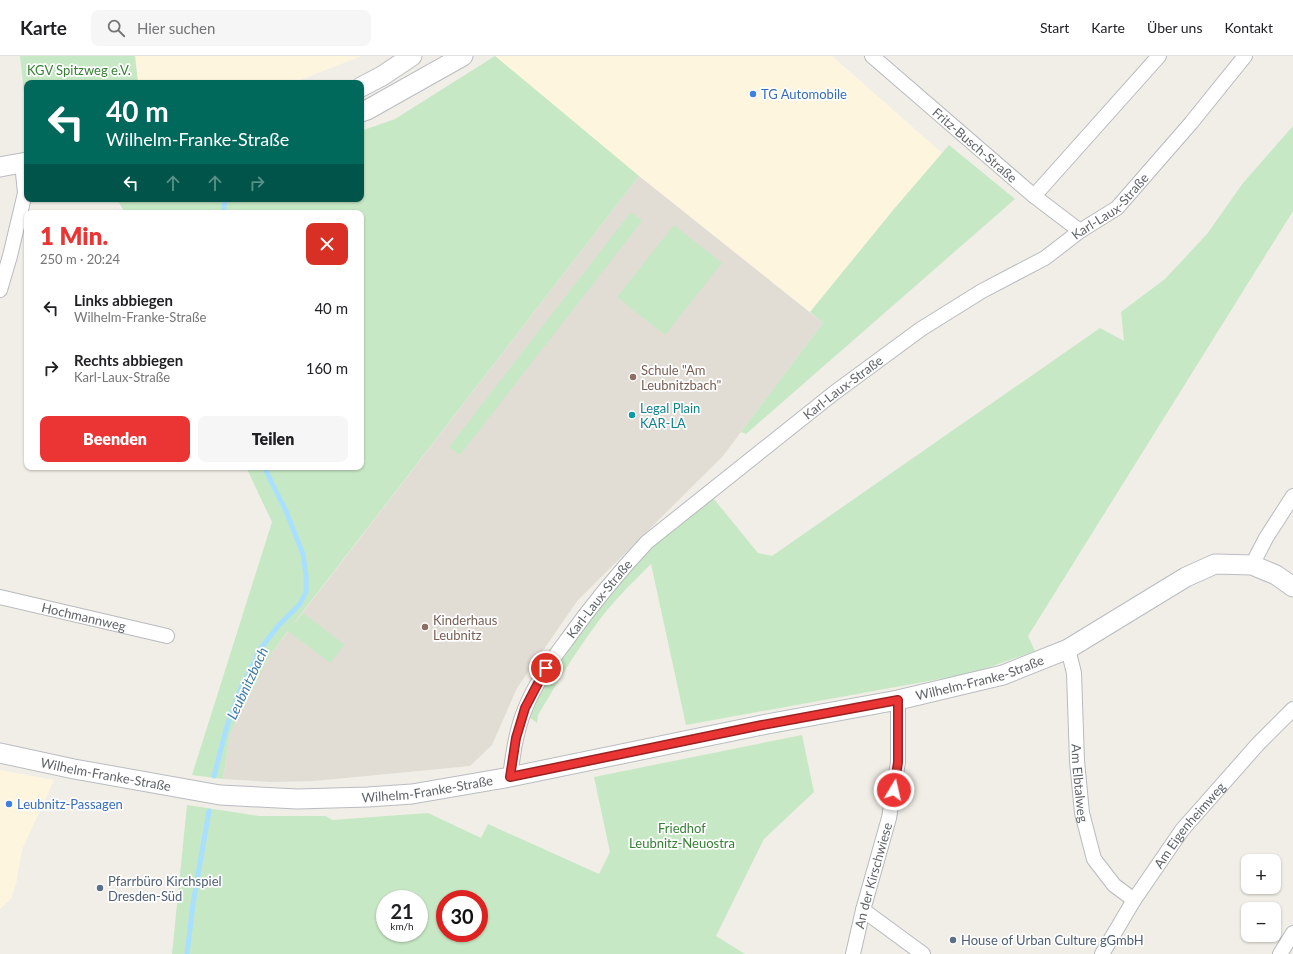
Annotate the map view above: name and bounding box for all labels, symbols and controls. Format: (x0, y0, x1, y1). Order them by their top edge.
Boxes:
search box (91, 10, 371, 46)
text: Karte (20, 16, 67, 39)
icon: search (105, 17, 127, 39)
text: Hier suchen (137, 19, 215, 37)
text: Start (1040, 19, 1069, 36)
text: Karte (1091, 19, 1125, 36)
text: Über uns (1147, 19, 1202, 36)
text: Kontakt (1224, 19, 1273, 36)
park label: KGV Spitzweg e.V. (27, 62, 131, 78)
place label: TG Automobile (761, 86, 847, 102)
marker: TG Automobile (748, 89, 758, 99)
text: 40 m (106, 94, 169, 128)
icon: left (40, 96, 92, 148)
street label: Fritz-Busch-Straße (929, 104, 1020, 186)
text: Wilhelm-Franke-Straße (106, 128, 289, 150)
street label: Karl-Laux-Straße (1068, 170, 1152, 243)
icon: left (120, 172, 142, 194)
icon: ahead (162, 172, 184, 194)
icon: ahead (204, 172, 226, 194)
icon: right (246, 172, 268, 194)
text: 1 Min. (40, 221, 108, 250)
button: close (306, 223, 348, 265)
text: 250 m · 20:24 (40, 251, 120, 267)
text: Links abbiegen (74, 291, 173, 309)
icon: left (40, 297, 62, 319)
text: 40 m (314, 299, 348, 317)
text: Wilhelm-Franke-Straße (74, 309, 206, 325)
text: Rechts abbiegen (74, 351, 183, 369)
street label: Karl-Laux-Straße (800, 352, 886, 423)
icon: right (40, 357, 62, 379)
text: 160 m (306, 359, 348, 377)
place label: Schule "Am Leubnitzbach" (641, 362, 721, 393)
text: Karl-Laux-Straße (74, 369, 170, 385)
marker: Schule "Am Leubnitzbach" (628, 372, 638, 382)
place label: Legal Plain KAR-LA (640, 400, 700, 431)
marker: Legal Plain KAR-LA (627, 410, 637, 420)
button: Beenden (40, 416, 190, 462)
button: Teilen (198, 416, 348, 462)
street label: Karl-Laux-Straße (563, 556, 635, 641)
street label: Hochmannweg (40, 599, 128, 634)
place label: Kinderhaus Leubnitz (433, 612, 498, 643)
marker: Kinderhaus Leubnitz (420, 622, 430, 632)
water label: Leubnitzbach (223, 644, 271, 722)
pin (529, 651, 563, 685)
street label: Wilhelm-Franke-Straße (914, 652, 1046, 704)
icon: arrive (535, 657, 557, 679)
street label: Am Elbtalweg (1068, 744, 1092, 824)
street label: Wilhelm-Franke-Straße (39, 754, 173, 794)
position arrow (873, 769, 915, 811)
street label: Wilhelm-Franke-Straße (361, 772, 494, 805)
street label: Am Eigenheimweg (1150, 779, 1229, 871)
place label: Leubnitz-Passagen (17, 796, 123, 812)
marker: Leubnitz-Passagen (4, 799, 14, 809)
park label: Friedhof Leubnitz-Neuostra (629, 820, 735, 851)
street label: An der Kirschwiese (851, 820, 895, 930)
map controls (1241, 854, 1281, 942)
button: + (1241, 854, 1281, 894)
place label: Pfarrbüro Kirchspiel Dresden-Süd (108, 873, 222, 904)
marker: Pfarrbüro Kirchspiel Dresden-Süd (95, 883, 105, 893)
speed limit sign: 30 (436, 890, 488, 942)
text: 21 (390, 899, 414, 923)
button: − (1241, 902, 1281, 942)
text: km/h (390, 920, 414, 932)
place label: House of Urban Culture gGmbH (961, 932, 1144, 948)
marker: House of Urban Culture gGmbH (948, 935, 958, 945)

